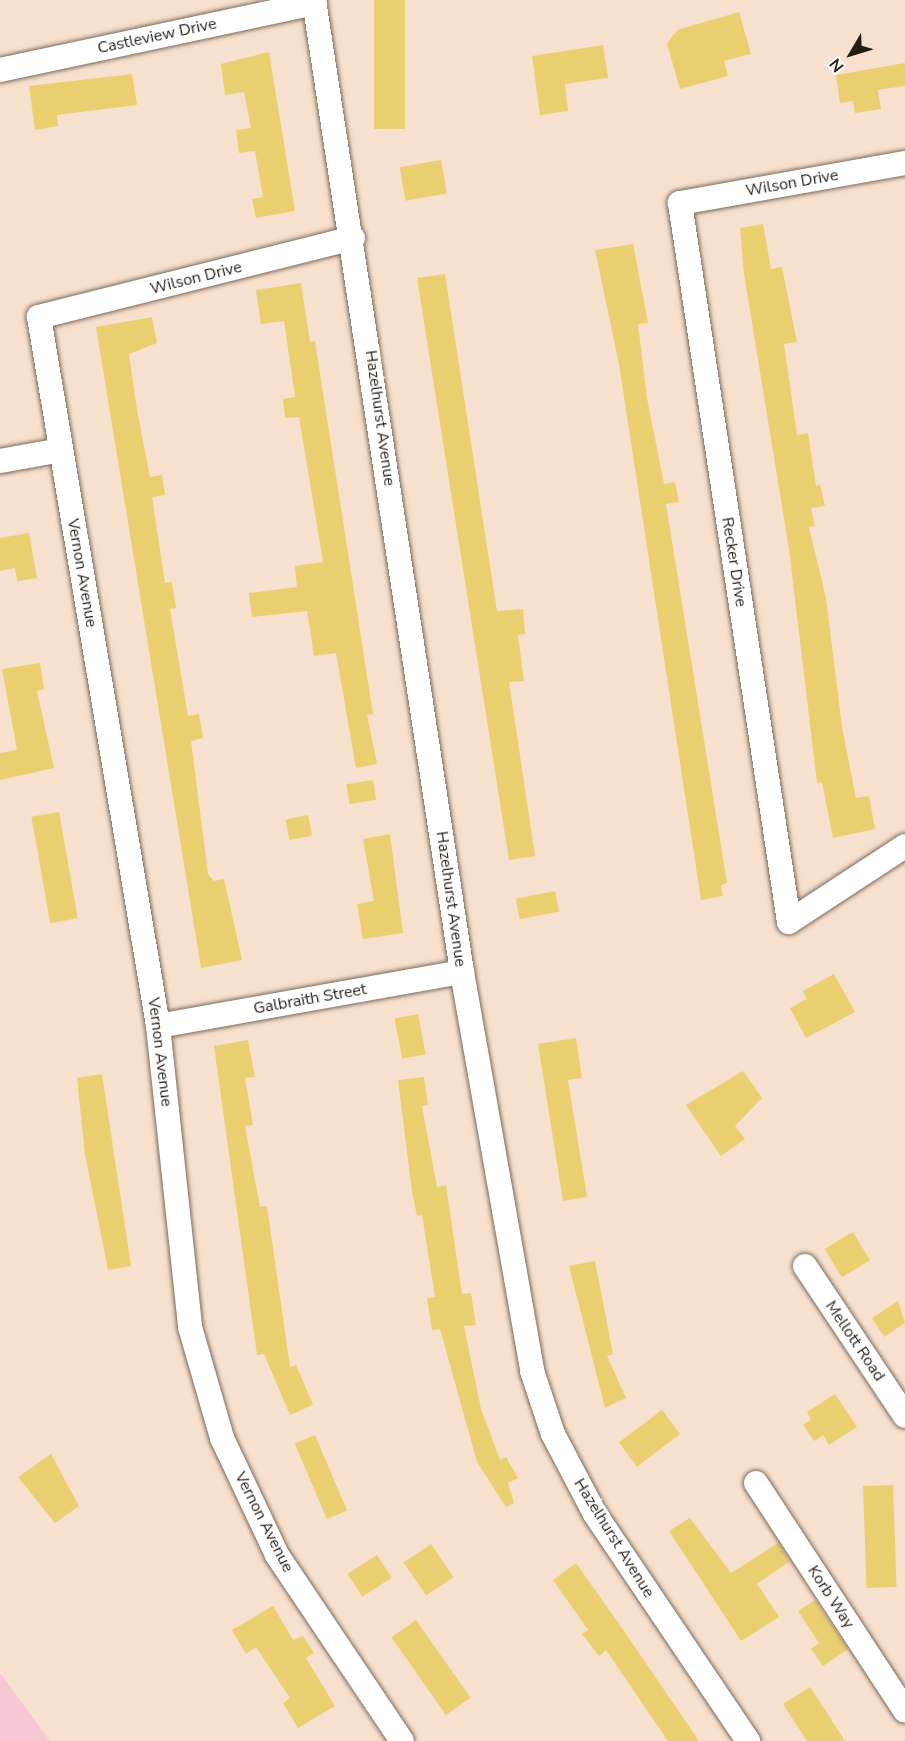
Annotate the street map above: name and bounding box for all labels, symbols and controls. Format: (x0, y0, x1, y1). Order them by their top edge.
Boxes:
street label: Castleview Drive (96, 14, 218, 58)
north arrow (821, 24, 881, 84)
text: N (824, 54, 849, 77)
street label: Wilson Drive (744, 165, 840, 201)
street label: Wilson Drive (148, 257, 244, 299)
street label: Hazelhurst Avenue (361, 349, 399, 487)
street label: Recker Drive (717, 516, 751, 608)
street label: Vernon Avenue (63, 517, 101, 629)
street label: Hazelhurst Avenue (432, 830, 470, 968)
street label: Galbraith Street (252, 980, 368, 1018)
street label: Vernon Avenue (144, 996, 176, 1108)
street label: Mellott Road (821, 1297, 889, 1385)
street label: Vernon Avenue (230, 1469, 298, 1575)
street label: Hazelhurst Avenue (570, 1475, 658, 1601)
street label: Korb Way (804, 1562, 858, 1632)

